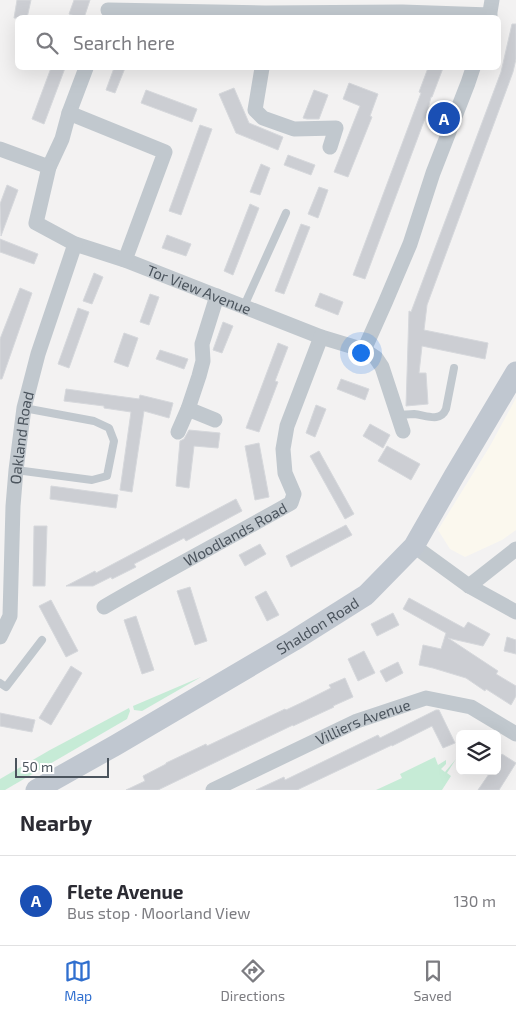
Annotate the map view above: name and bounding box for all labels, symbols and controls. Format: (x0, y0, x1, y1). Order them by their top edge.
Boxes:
search box (15, 15, 501, 70)
icon: search (33, 29, 61, 57)
text: Search here (73, 31, 175, 54)
pin: A (428, 99, 460, 137)
street label: Tor View Avenue (145, 261, 254, 318)
your location (348, 340, 374, 366)
street label: Oakland Road (6, 389, 37, 485)
street label: Woodlands Road (180, 498, 290, 570)
street label: Shaldon Road (273, 593, 362, 658)
street label: Villiers Avenue (313, 695, 413, 749)
map controls (456, 730, 501, 775)
button: layers (456, 730, 501, 775)
scale bar (15, 755, 109, 778)
text: 50 m (22, 758, 53, 775)
text: Nearby (20, 810, 92, 835)
text: Flete Avenue (67, 880, 183, 903)
text: A (31, 891, 41, 910)
text: 130 m (454, 891, 496, 910)
text: Bus stop · Moorland View (67, 903, 251, 922)
tab: Map (64, 957, 92, 1004)
tab: Directions (221, 957, 285, 1004)
tab: Saved (413, 957, 452, 1004)

